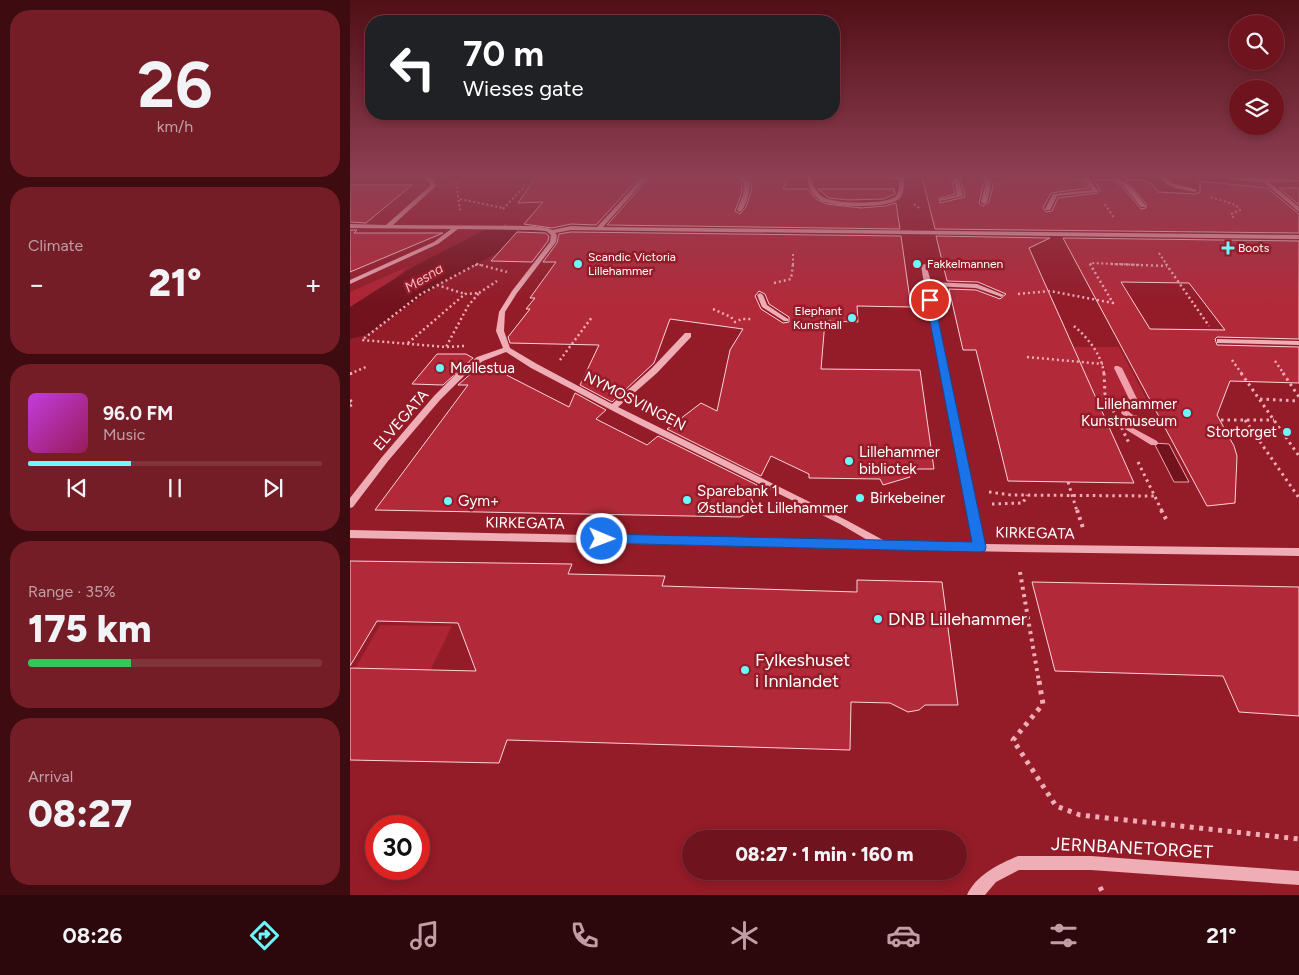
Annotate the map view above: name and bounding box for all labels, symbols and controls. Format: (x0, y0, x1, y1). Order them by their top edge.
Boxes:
map controls (1229, 15, 1284, 135)
button: search (1229, 15, 1284, 70)
text: 70 m (463, 33, 544, 75)
icon: left (380, 35, 445, 100)
text: 26 (137, 45, 213, 123)
text: Wieses gate (463, 75, 584, 102)
button: layers (1229, 80, 1284, 135)
text: km/h (157, 117, 193, 136)
text: Climate (28, 236, 83, 255)
place label: Boots (1238, 241, 1270, 255)
marker: Boots (1222, 242, 1234, 254)
place label: Scandic Victoria Lillehammer (588, 250, 676, 278)
place label: Fakkelmannen (927, 257, 1004, 271)
marker: Scandic Victoria Lillehammer (572, 258, 584, 270)
marker: Fakkelmannen (911, 258, 923, 270)
text: 21° (148, 260, 202, 306)
water label: Mesna (402, 260, 446, 296)
text: − (28, 267, 45, 301)
text: + (305, 267, 322, 301)
pin (909, 279, 951, 321)
icon: arrive (916, 286, 944, 314)
place label: Elephant Kunsthall (793, 304, 842, 332)
marker: Elephant Kunsthall (846, 312, 858, 324)
place label: Møllestua (450, 359, 515, 377)
marker: Møllestua (434, 362, 446, 374)
street label: NYMOSVINGEN (581, 368, 689, 434)
street label: ELVEGATA (370, 386, 432, 454)
place label: Lillehammer Kunstmuseum (1081, 395, 1177, 430)
text: 96.0 FM (103, 402, 173, 425)
marker: Lillehammer Kunstmuseum (1181, 407, 1193, 419)
place label: Stortorget (1206, 423, 1277, 441)
text: Music (103, 425, 145, 444)
marker: Stortorget (1281, 426, 1293, 438)
place label: Lillehammer bibliotek (859, 443, 940, 478)
marker: Lillehammer bibliotek (843, 455, 855, 467)
icon: previous (63, 474, 91, 502)
icon: pause (161, 474, 189, 502)
icon: next (259, 474, 287, 502)
place label: Sparebank 1 Østlandet Lillehammer (697, 482, 848, 517)
place label: Birkebeiner (870, 489, 945, 507)
place label: Gym+ (458, 492, 499, 510)
marker: Birkebeiner (854, 492, 866, 504)
marker: Sparebank 1 Østlandet Lillehammer (681, 494, 693, 506)
marker: Gym+ (442, 495, 454, 507)
position arrow (575, 512, 627, 564)
street label: KIRKEGATA (485, 513, 565, 533)
street label: KIRKEGATA (995, 523, 1075, 543)
text: Range · 35% (28, 582, 116, 601)
text: 175 km (28, 606, 152, 652)
place label: DNB Lillehammer (888, 608, 1027, 630)
marker: DNB Lillehammer (872, 613, 884, 625)
place label: Fylkeshuset i Innlandet (755, 649, 850, 692)
marker: Fylkeshuset i Innlandet (739, 664, 751, 676)
text: Arrival (28, 767, 73, 786)
text: 08:27 (28, 791, 132, 837)
speed limit sign: 30 (365, 815, 430, 880)
street label: JERNBANETORGET (1050, 833, 1214, 863)
text: 08:27 · 1 min · 160 m (735, 843, 914, 866)
icon: directions (247, 918, 282, 953)
icon: music (407, 918, 442, 953)
icon: phone (567, 918, 602, 953)
icon: climate (727, 918, 762, 953)
icon: car (886, 918, 921, 953)
icon: filters (1046, 918, 1081, 953)
text: 08:26 (62, 922, 122, 949)
text: 21° (1206, 922, 1237, 949)

